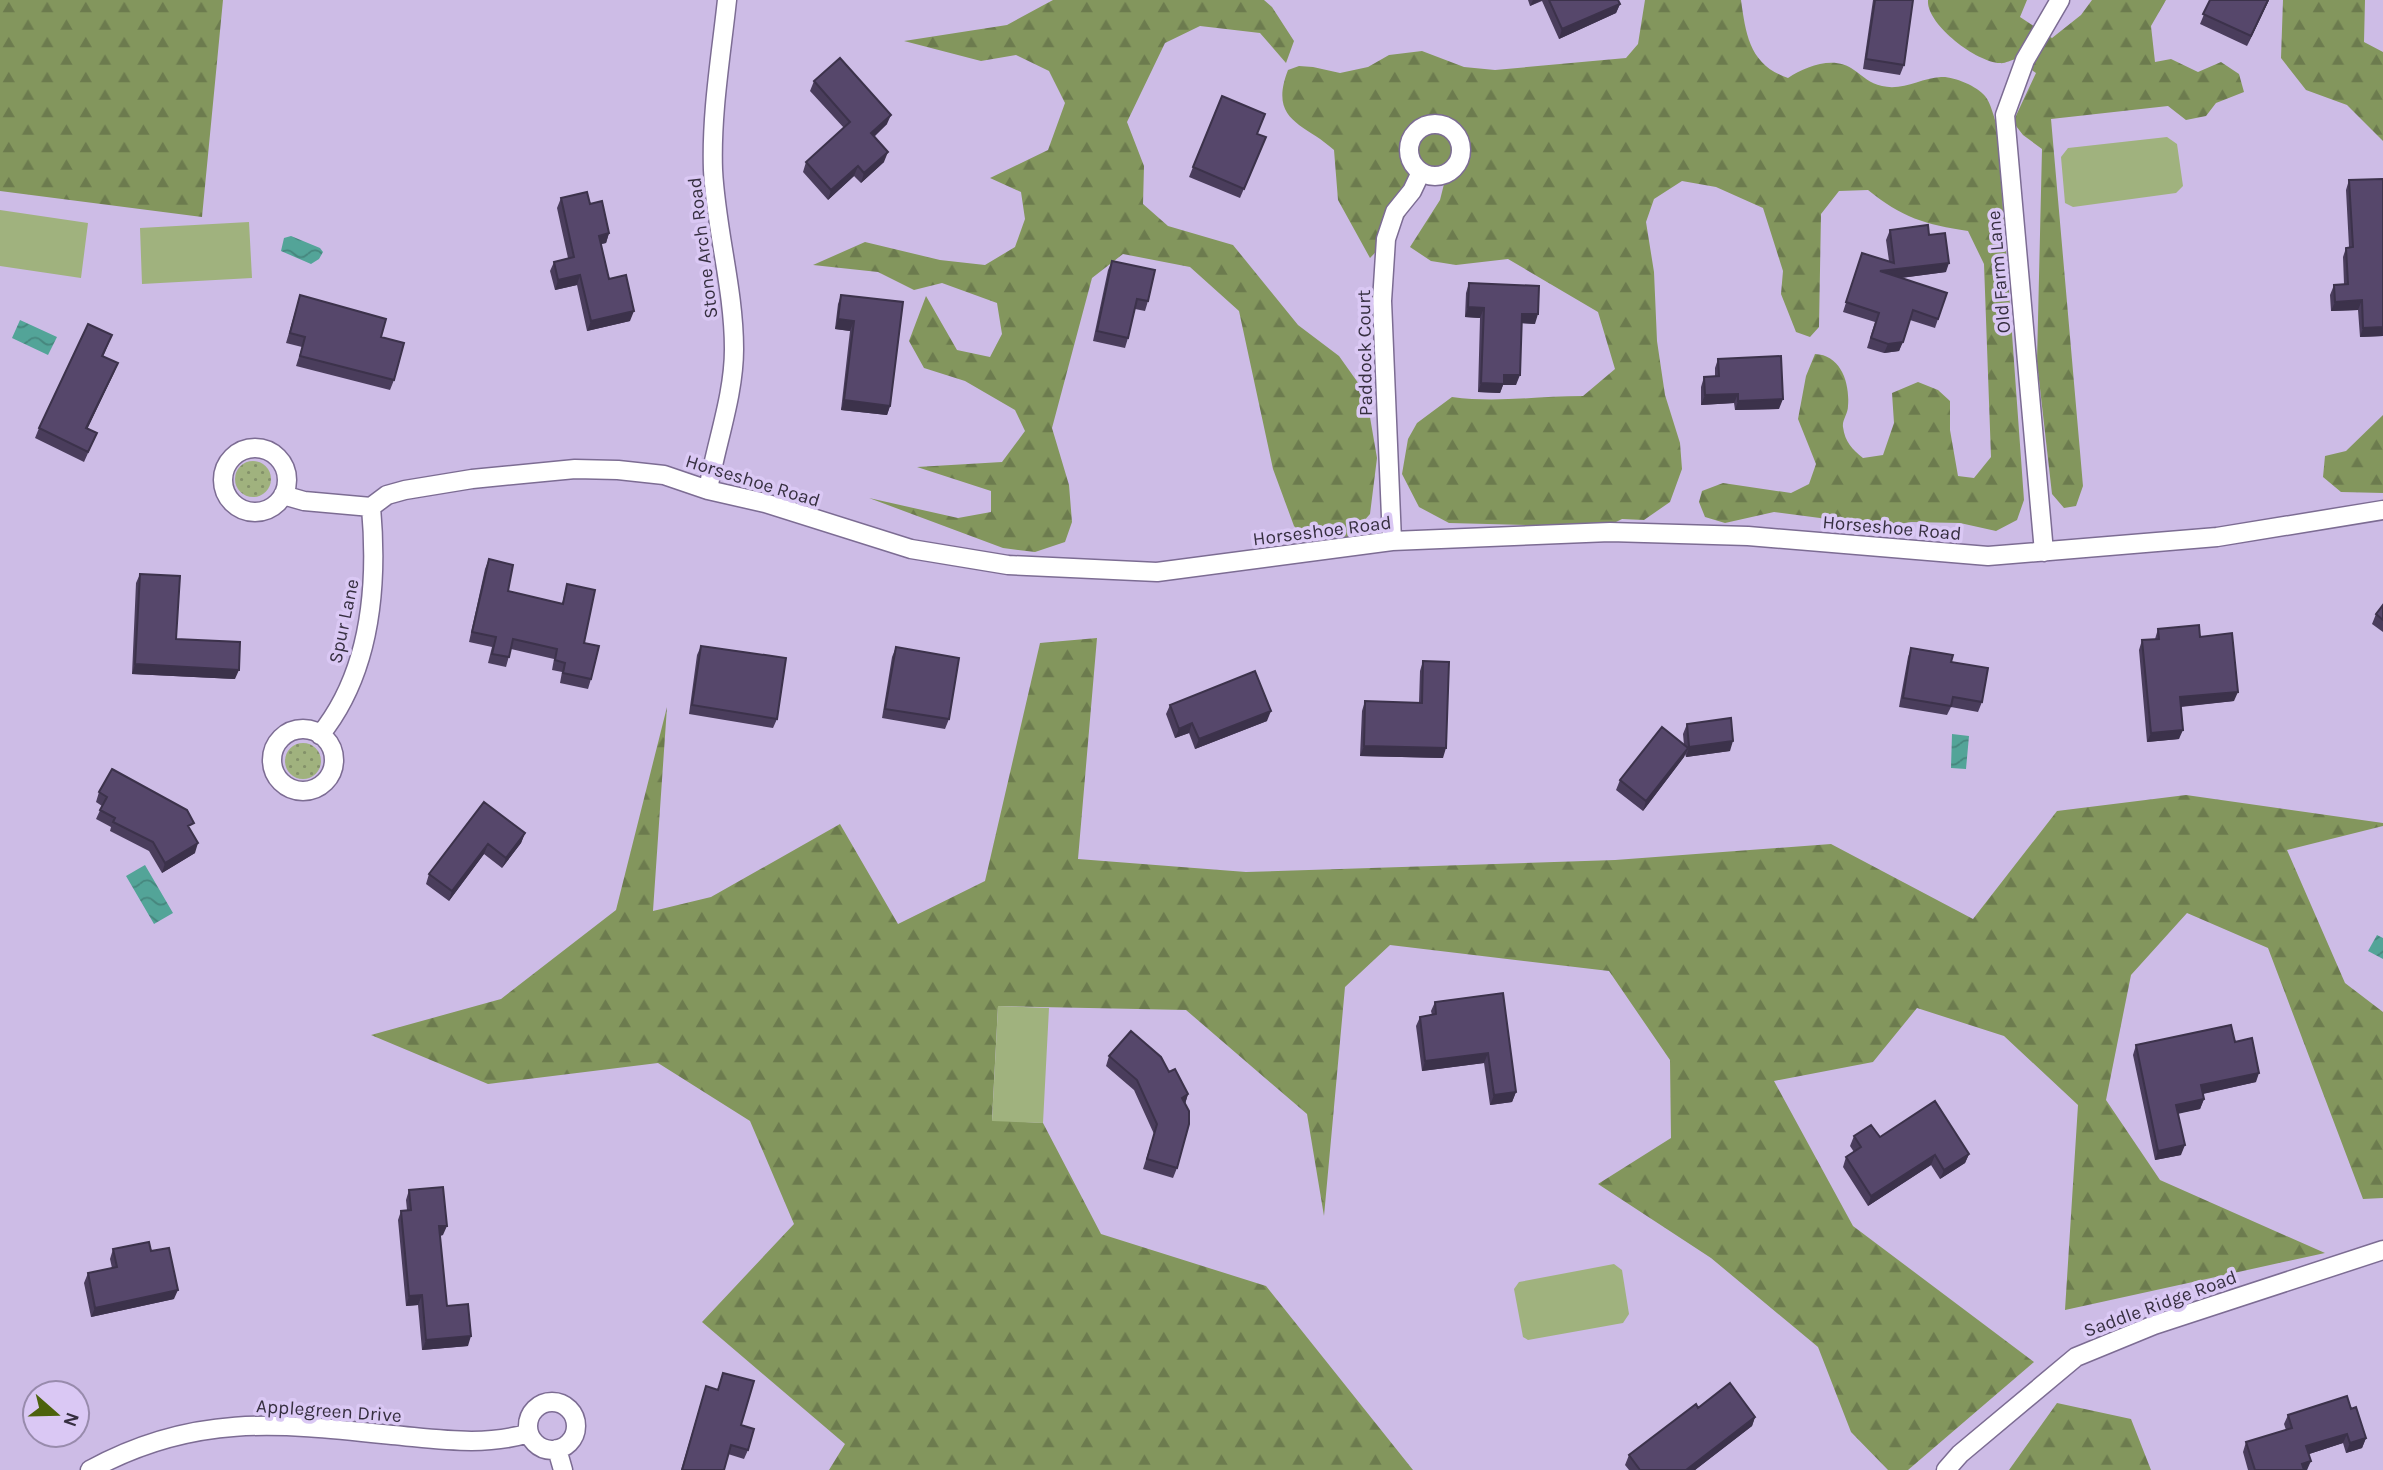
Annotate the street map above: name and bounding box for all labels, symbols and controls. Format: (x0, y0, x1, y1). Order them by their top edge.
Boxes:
street label: Stone Arch Road (683, 176, 723, 320)
street label: Old Farm Lane (1983, 210, 2015, 334)
street label: Paddock Court (1353, 290, 1377, 416)
street label: Horseshoe Road (683, 450, 823, 512)
street label: Horseshoe Road (1821, 511, 1962, 545)
street label: Horseshoe Road (1252, 512, 1393, 550)
street label: Spur Lane (324, 577, 364, 666)
street label: Saddle Ridge Road (2081, 1266, 2240, 1342)
north arrow (21, 1379, 91, 1449)
street label: Applegreen Drive (256, 1395, 402, 1427)
text: N (58, 1409, 84, 1430)

